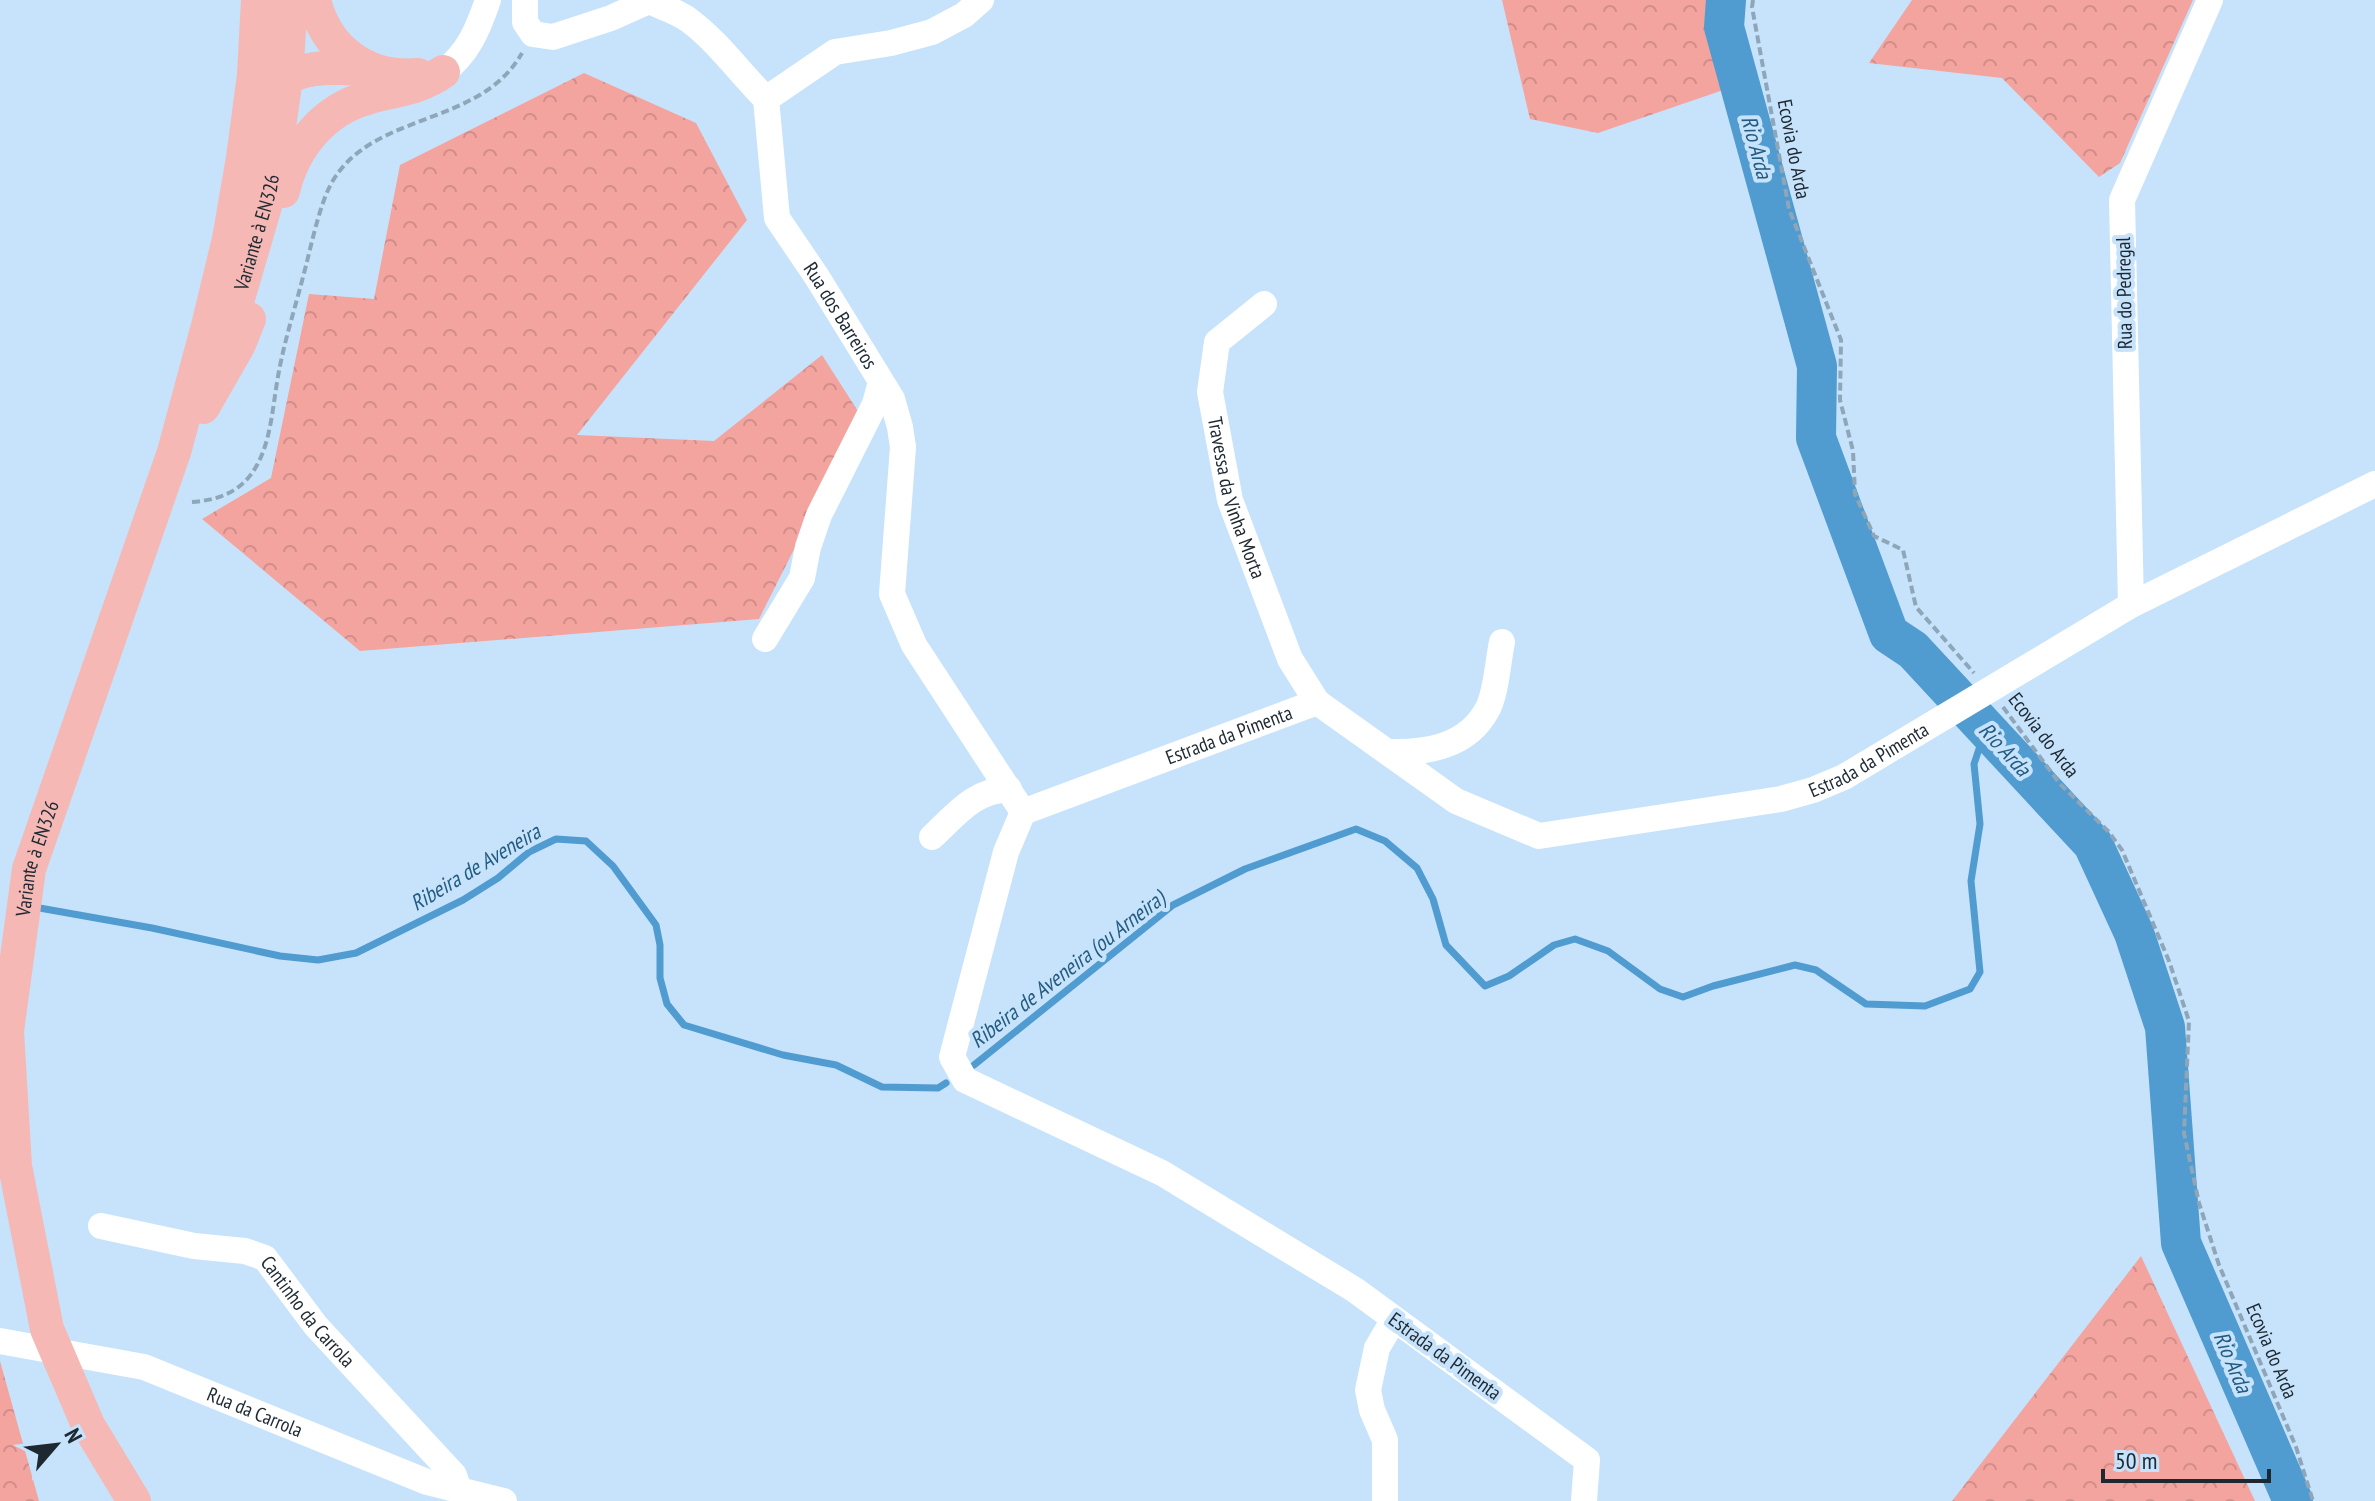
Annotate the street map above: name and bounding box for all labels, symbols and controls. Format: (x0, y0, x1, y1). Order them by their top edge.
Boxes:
street label: Ecovia do Arda (1772, 97, 1816, 201)
water label: Rio Arda (1735, 113, 1779, 183)
street label: Variante à EN326 (228, 173, 285, 294)
street label: Rua do Pedregal (2110, 236, 2138, 349)
street label: Rua dos Barreiros (798, 257, 883, 374)
street label: Travessa da Vinha Morta (1202, 415, 1271, 582)
street label: Ecovia do Arda (2003, 687, 2085, 783)
street label: Estrada da Pimenta (1162, 699, 1296, 770)
street label: Estrada da Pimenta (1805, 716, 1933, 803)
water label: Rio Arda (1973, 716, 2038, 783)
street label: Variante à EN326 (10, 797, 65, 919)
water label: Ribeira de Aveneira (405, 817, 546, 917)
water label: Ribeira de Aveneira (ou Arneira) (964, 882, 1172, 1054)
street label: Cantinho da Carrola (255, 1251, 361, 1373)
street label: Ecovia do Arda (2240, 1300, 2304, 1402)
street label: Estrada da Pimenta (1384, 1306, 1506, 1406)
water label: Rio Arda (2208, 1327, 2259, 1398)
street label: Rua da Carrola (203, 1381, 306, 1443)
north arrow (16, 1405, 96, 1485)
text: N (59, 1424, 89, 1447)
scale bar (2103, 1433, 2269, 1483)
text: 50 m (2115, 1445, 2157, 1476)

